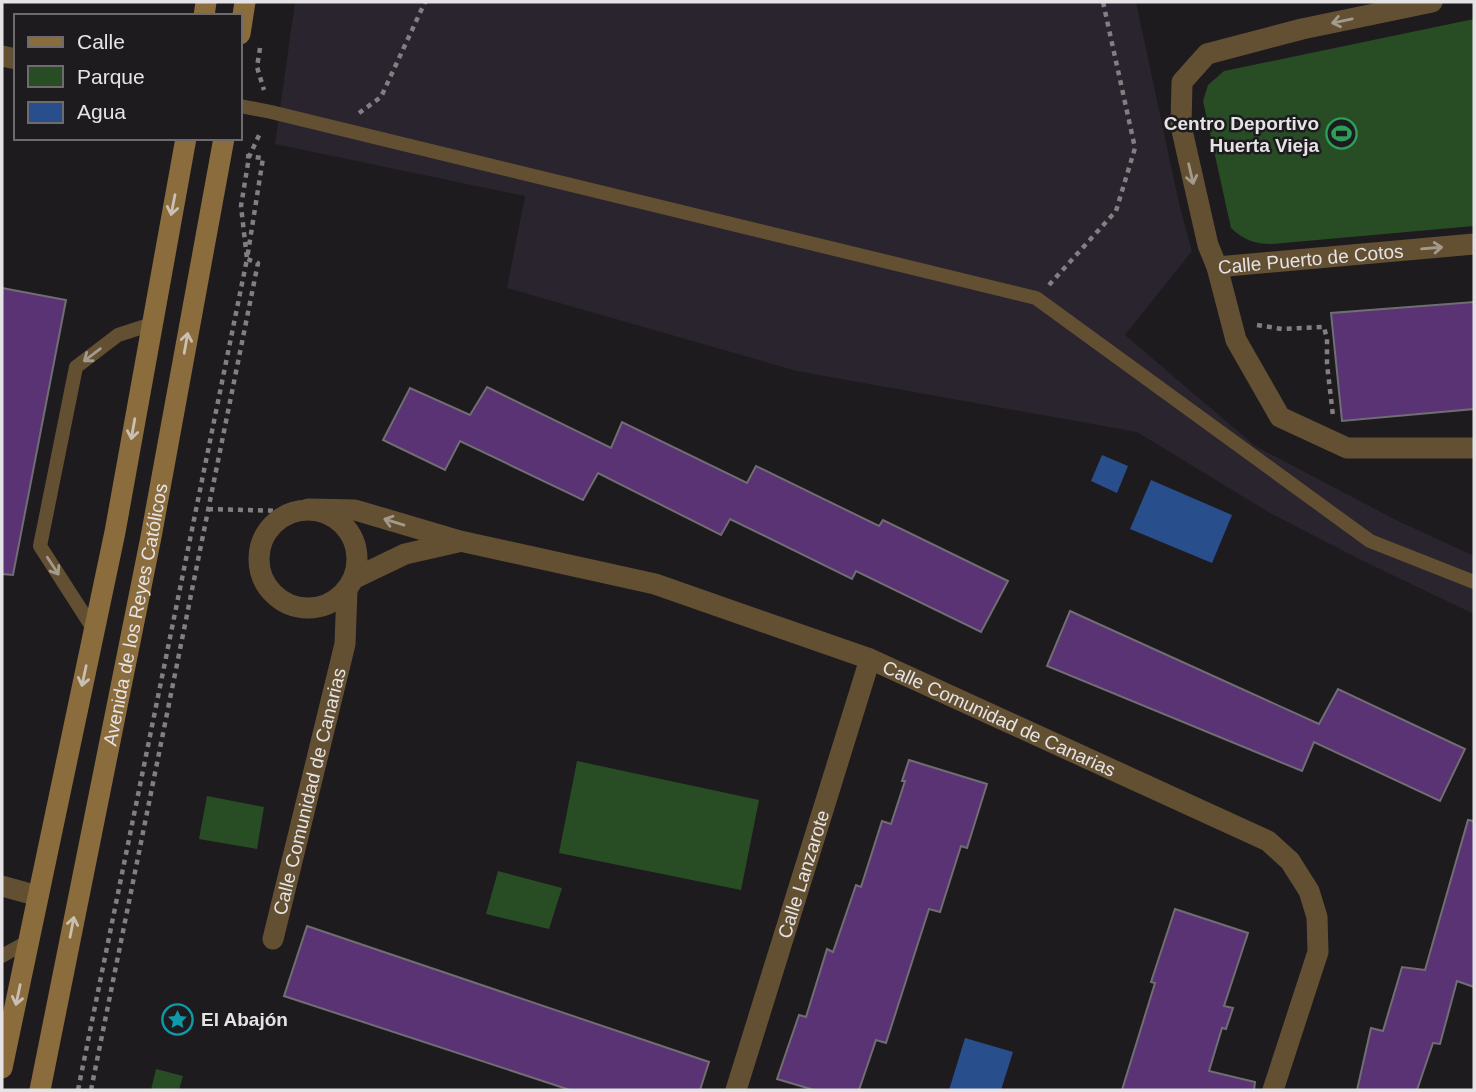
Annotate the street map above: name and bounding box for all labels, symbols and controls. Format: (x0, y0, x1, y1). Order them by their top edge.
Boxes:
legend (14, 14, 242, 140)
one-way arrow (1331, 14, 1354, 28)
text: Calle (77, 30, 125, 53)
text: Parque (77, 65, 145, 88)
text: Agua (77, 100, 126, 123)
place label: Centro Deportivo Huerta Vieja (1164, 113, 1319, 156)
sports icon: Centro Deportivo Huerta Vieja (1325, 117, 1359, 151)
one-way arrow (1185, 162, 1199, 185)
one-way arrow (166, 193, 180, 216)
street label: Calle Puerto de Cotos (1217, 240, 1404, 278)
one-way arrow (1420, 241, 1442, 254)
one-way arrow (180, 332, 194, 355)
one-way arrow (83, 347, 102, 362)
one-way arrow (126, 417, 139, 440)
street label: Avenida de los Reyes Católicos (99, 482, 172, 748)
one-way arrow (384, 514, 406, 527)
one-way arrow (46, 556, 60, 576)
street label: Calle Comunidad de Canarias (879, 656, 1119, 781)
one-way arrow (77, 664, 91, 687)
street label: Calle Comunidad de Canarias (269, 666, 350, 917)
street label: Calle Lanzarote (774, 808, 833, 941)
one-way arrow (66, 916, 80, 939)
one-way arrow (10, 983, 24, 1006)
place icon: El Abajón (161, 1002, 195, 1036)
place label: El Abajón (201, 1009, 288, 1030)

